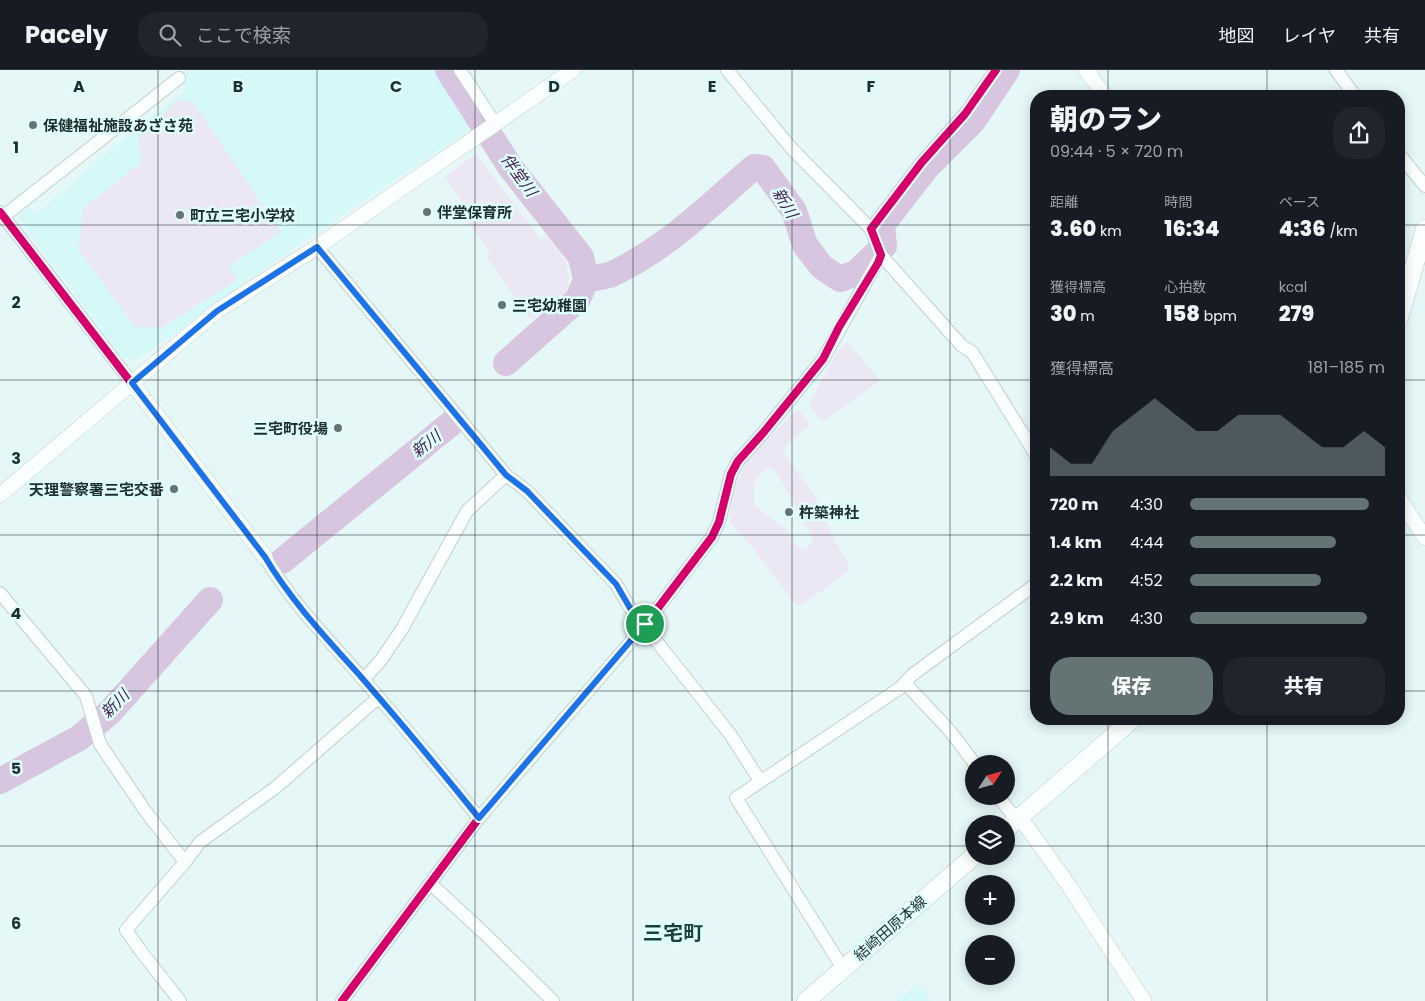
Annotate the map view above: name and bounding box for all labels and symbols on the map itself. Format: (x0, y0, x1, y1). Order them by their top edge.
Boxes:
text: A (73, 75, 85, 98)
text: B (233, 75, 243, 98)
text: C (390, 75, 402, 98)
text: D (548, 75, 560, 98)
text: E (708, 75, 716, 98)
text: F (867, 75, 876, 98)
place label: 保健福祉施設あざさ苑 (43, 115, 193, 136)
marker: 保健福祉施設あざさ苑 (27, 119, 39, 131)
text: 1 (13, 136, 19, 159)
water label: 伴堂川 (496, 149, 544, 203)
water label: 新川 (767, 183, 804, 224)
place label: 伴堂保育所 (437, 202, 512, 223)
place label: 町立三宅小学校 (190, 205, 295, 226)
marker: 伴堂保育所 (421, 206, 433, 218)
marker: 町立三宅小学校 (174, 209, 186, 221)
text: 2 (11, 291, 21, 314)
place label: 三宅幼稚園 (512, 295, 587, 316)
marker: 三宅幼稚園 (496, 299, 508, 311)
place label: 三宅町役場 (253, 418, 328, 439)
marker: 三宅町役場 (332, 422, 344, 434)
water label: 新川 (406, 424, 447, 463)
text: 3 (11, 447, 21, 470)
place label: 天理警察署三宅交番 (29, 479, 164, 500)
marker: 天理警察署三宅交番 (168, 483, 180, 495)
place label: 杵築神社 (799, 502, 859, 523)
marker: 杵築神社 (783, 506, 795, 518)
text: 4 (11, 602, 22, 625)
pin (624, 603, 666, 645)
water label: 新川 (96, 683, 136, 724)
north arrow (965, 755, 1015, 805)
text: 5 (11, 757, 21, 780)
street label: 結崎田原本線 (849, 891, 931, 965)
text: 6 (11, 912, 21, 935)
district label: 三宅町 (643, 919, 703, 947)

